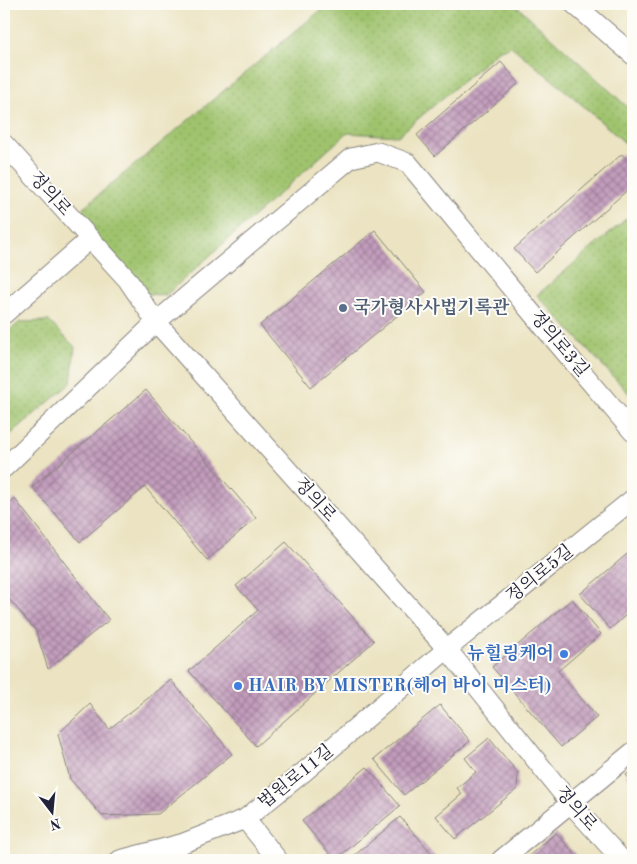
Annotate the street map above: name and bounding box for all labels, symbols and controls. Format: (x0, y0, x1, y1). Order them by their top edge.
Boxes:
street label: 정의로 (26, 168, 75, 219)
place label: 국가형사사법기록관 (353, 297, 510, 317)
marker: 국가형사사법기록관 (337, 302, 349, 314)
street label: 정의로3길 (526, 307, 592, 380)
street label: 정의로 (291, 474, 340, 525)
street label: 정의로5길 (503, 541, 577, 606)
place label: 뉴힐링케어 (467, 643, 554, 663)
marker: 뉴힐링케어 (558, 648, 570, 660)
place label: HAIR BY MISTER(헤어 바이 미스터) (248, 675, 552, 695)
marker: HAIR BY MISTER(헤어 바이 미스터) (232, 680, 244, 692)
street label: 법원로11길 (255, 741, 337, 812)
street label: 정의로 (552, 783, 601, 835)
north arrow (28, 786, 78, 836)
text: N (48, 815, 62, 832)

